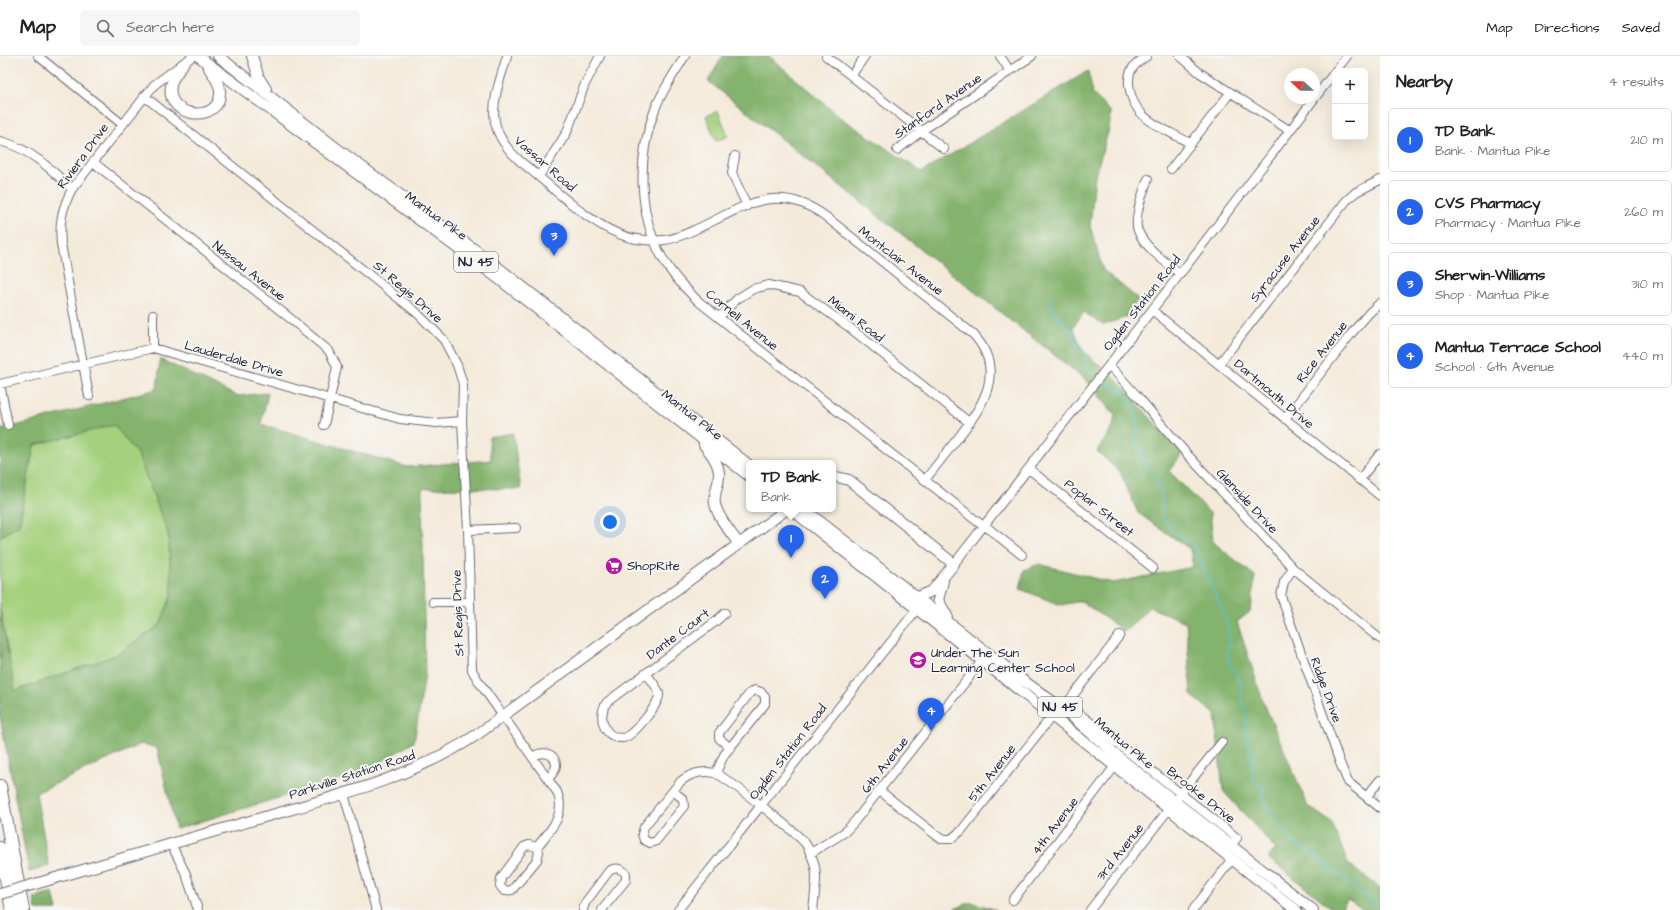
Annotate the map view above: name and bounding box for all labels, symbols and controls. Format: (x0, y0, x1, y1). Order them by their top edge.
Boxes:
search box (80, 10, 360, 46)
text: Map (20, 14, 56, 41)
icon: search (94, 17, 116, 39)
text: Search here (126, 17, 215, 38)
text: Map (1486, 18, 1513, 38)
text: Directions (1535, 18, 1600, 38)
text: Saved (1622, 18, 1660, 38)
north arrow (1284, 68, 1320, 104)
map controls (1332, 68, 1368, 140)
button: + (1332, 68, 1368, 104)
street label: Stanford Avenue (891, 69, 985, 143)
text: Nearby (1396, 70, 1453, 94)
text: 4 results (1609, 73, 1664, 91)
button: − (1332, 104, 1368, 140)
street label: Riviera Drive (53, 119, 113, 193)
text: TD Bank (1435, 121, 1495, 142)
text: 1 (1409, 131, 1411, 149)
text: 210 m (1630, 131, 1663, 149)
street label: Vassar Road (510, 132, 580, 196)
text: Bank · Mantua Pike (1435, 142, 1550, 160)
street label: Mantua Pike (401, 187, 471, 245)
text: CVS Pharmacy (1435, 193, 1541, 214)
text: 2 (1406, 203, 1414, 221)
text: 260 m (1624, 203, 1663, 221)
street label: Syracuse Avenue (1246, 212, 1325, 307)
text: Pharmacy · Mantua Pike (1435, 214, 1581, 232)
street label: Montclair Avenue (855, 222, 947, 300)
pin: 3 (541, 223, 567, 256)
street label: Nassau Avenue (209, 237, 289, 305)
street label: Ogden Station Road (1099, 251, 1186, 355)
road number: NJ 45 (454, 252, 498, 272)
street label: St Regis Drive (369, 257, 447, 328)
text: Sherwin-Williams (1435, 265, 1545, 286)
text: 3 (1407, 275, 1413, 293)
text: 310 m (1631, 275, 1663, 293)
street label: Cornell Avenue (702, 285, 782, 355)
text: Shop · Mantua Pike (1435, 286, 1549, 304)
street label: Miami Road (824, 291, 888, 347)
street label: Rice Avenue (1292, 317, 1352, 387)
street label: Lauderdale Drive (182, 336, 286, 382)
text: Mantua Terrace School (1435, 337, 1601, 358)
text: 4 (1406, 347, 1414, 365)
text: 440 m (1622, 347, 1663, 365)
street label: Dartmouth Drive (1230, 355, 1318, 433)
text: School · 6th Avenue (1435, 358, 1554, 376)
street label: Mantua Pike (658, 385, 726, 445)
popup (746, 460, 836, 512)
street label: Glenside Drive (1212, 464, 1282, 538)
text: TD Bank (761, 467, 821, 488)
street label: Poplar Street (1060, 475, 1138, 541)
text: Bank (761, 488, 791, 506)
your location (600, 512, 620, 532)
pin: 1 (778, 525, 804, 558)
supermarket icon: ShopRite (604, 556, 624, 576)
place label: ShopRite (627, 557, 680, 575)
pin: 2 (812, 566, 838, 599)
street label: St Regis Drive (447, 569, 470, 657)
street label: Dante Court (643, 604, 714, 664)
place label: Under The Sun Learning Center School (931, 644, 1075, 678)
school or university icon: Under The Sun Learning Center School (908, 650, 928, 670)
street label: Ridge Drive (1305, 655, 1346, 725)
road number: NJ 45 (1038, 697, 1082, 717)
pin: 4 (918, 698, 944, 731)
street label: Ogden Station Road (745, 700, 832, 804)
street label: Mantua Pike (1090, 713, 1158, 773)
street label: 6th Avenue (857, 733, 913, 797)
street label: 5th Avenue (964, 741, 1020, 805)
street label: Parkville Station Road (287, 746, 418, 804)
street label: Brooke Drive (1163, 762, 1239, 828)
street label: 4th Avenue (1027, 793, 1083, 859)
street label: 3rd Avenue (1092, 820, 1148, 884)

